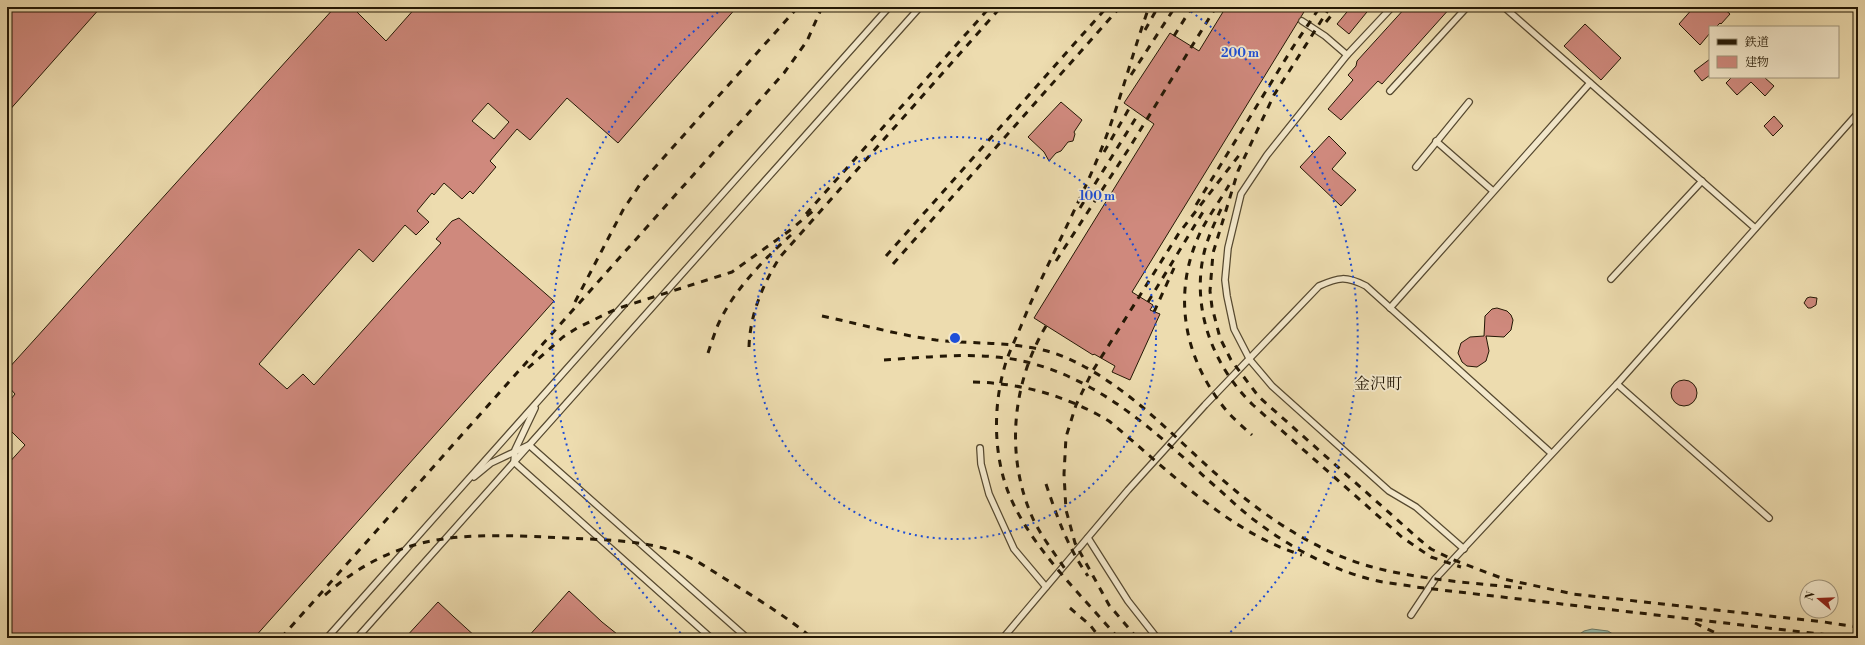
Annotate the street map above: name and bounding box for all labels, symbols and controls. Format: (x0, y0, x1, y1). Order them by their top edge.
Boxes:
legend (1709, 26, 1839, 78)
text: 鉄道 (1744, 35, 1769, 50)
text: 200 m (1221, 46, 1259, 61)
text: 建物 (1745, 55, 1769, 70)
text: 100 m (1079, 189, 1115, 204)
centre of rings (948, 331, 962, 345)
district label: 金沢町 (1354, 374, 1402, 394)
north arrow (1799, 579, 1839, 619)
text: N (1802, 589, 1819, 602)

